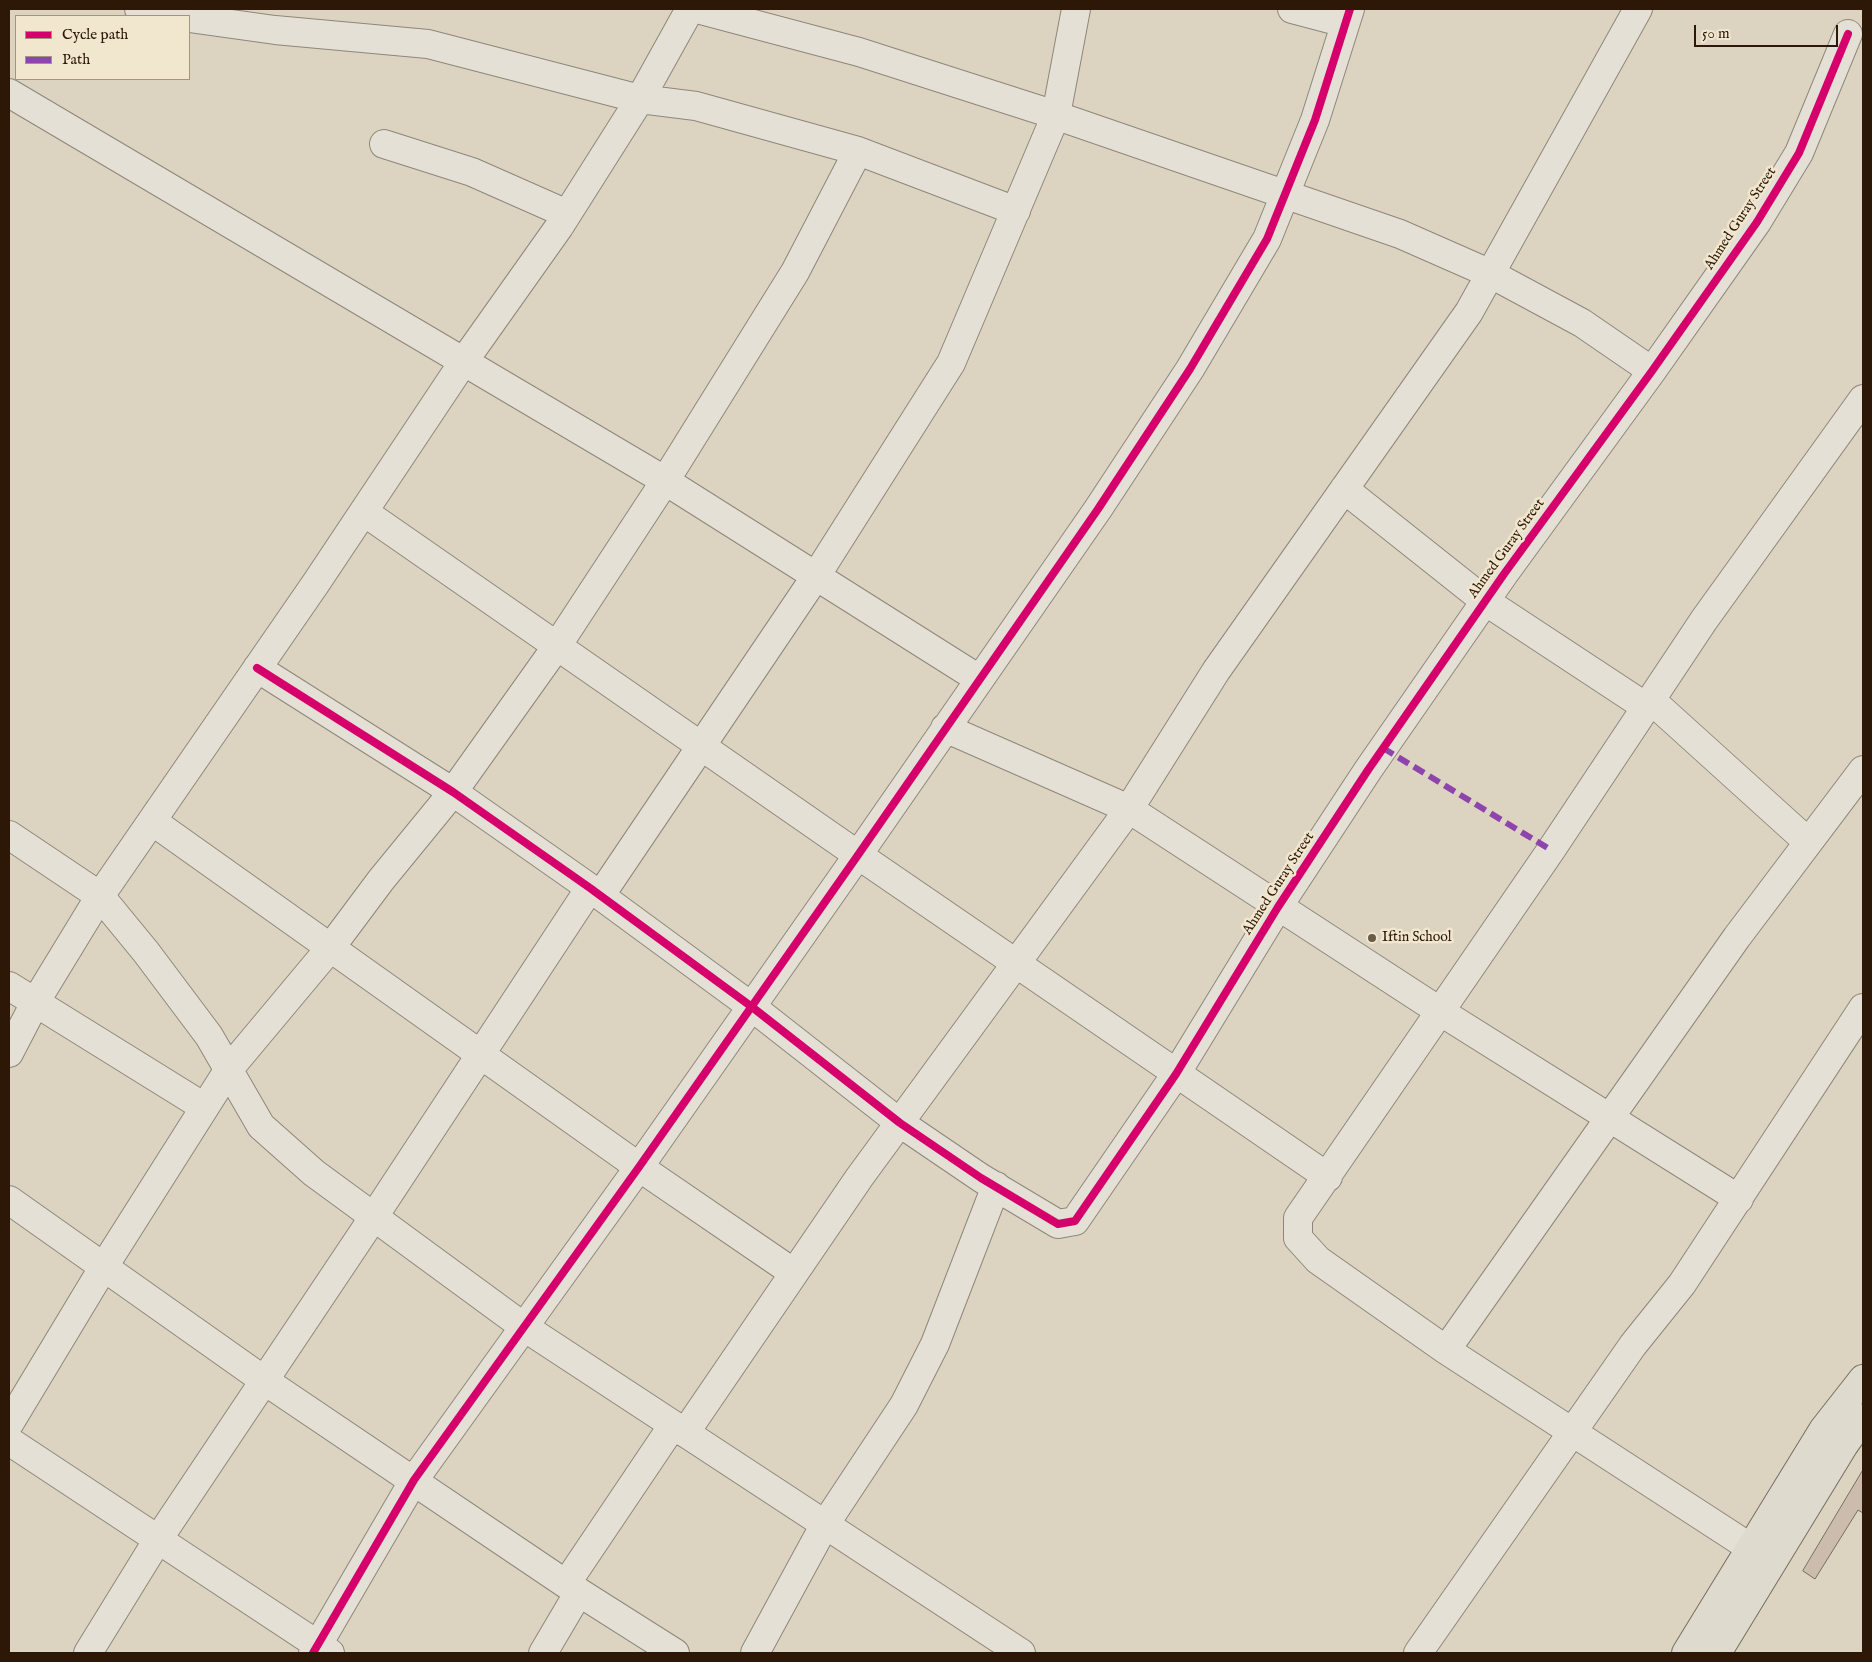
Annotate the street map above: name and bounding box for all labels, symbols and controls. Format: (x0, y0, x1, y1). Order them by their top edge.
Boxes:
legend (15, 15, 190, 80)
scale bar (1697, 15, 1841, 47)
text: 50 m (1702, 24, 1730, 43)
text: Cycle path (62, 25, 128, 44)
text: Path (62, 50, 90, 69)
street label: Ahmed Guray Street (1702, 165, 1780, 273)
street label: Ahmed Guray Street (1465, 496, 1549, 602)
street label: Ahmed Guray Street (1240, 830, 1318, 938)
place label: Iftin School (1382, 930, 1452, 946)
marker: Iftin School (1366, 932, 1378, 944)

